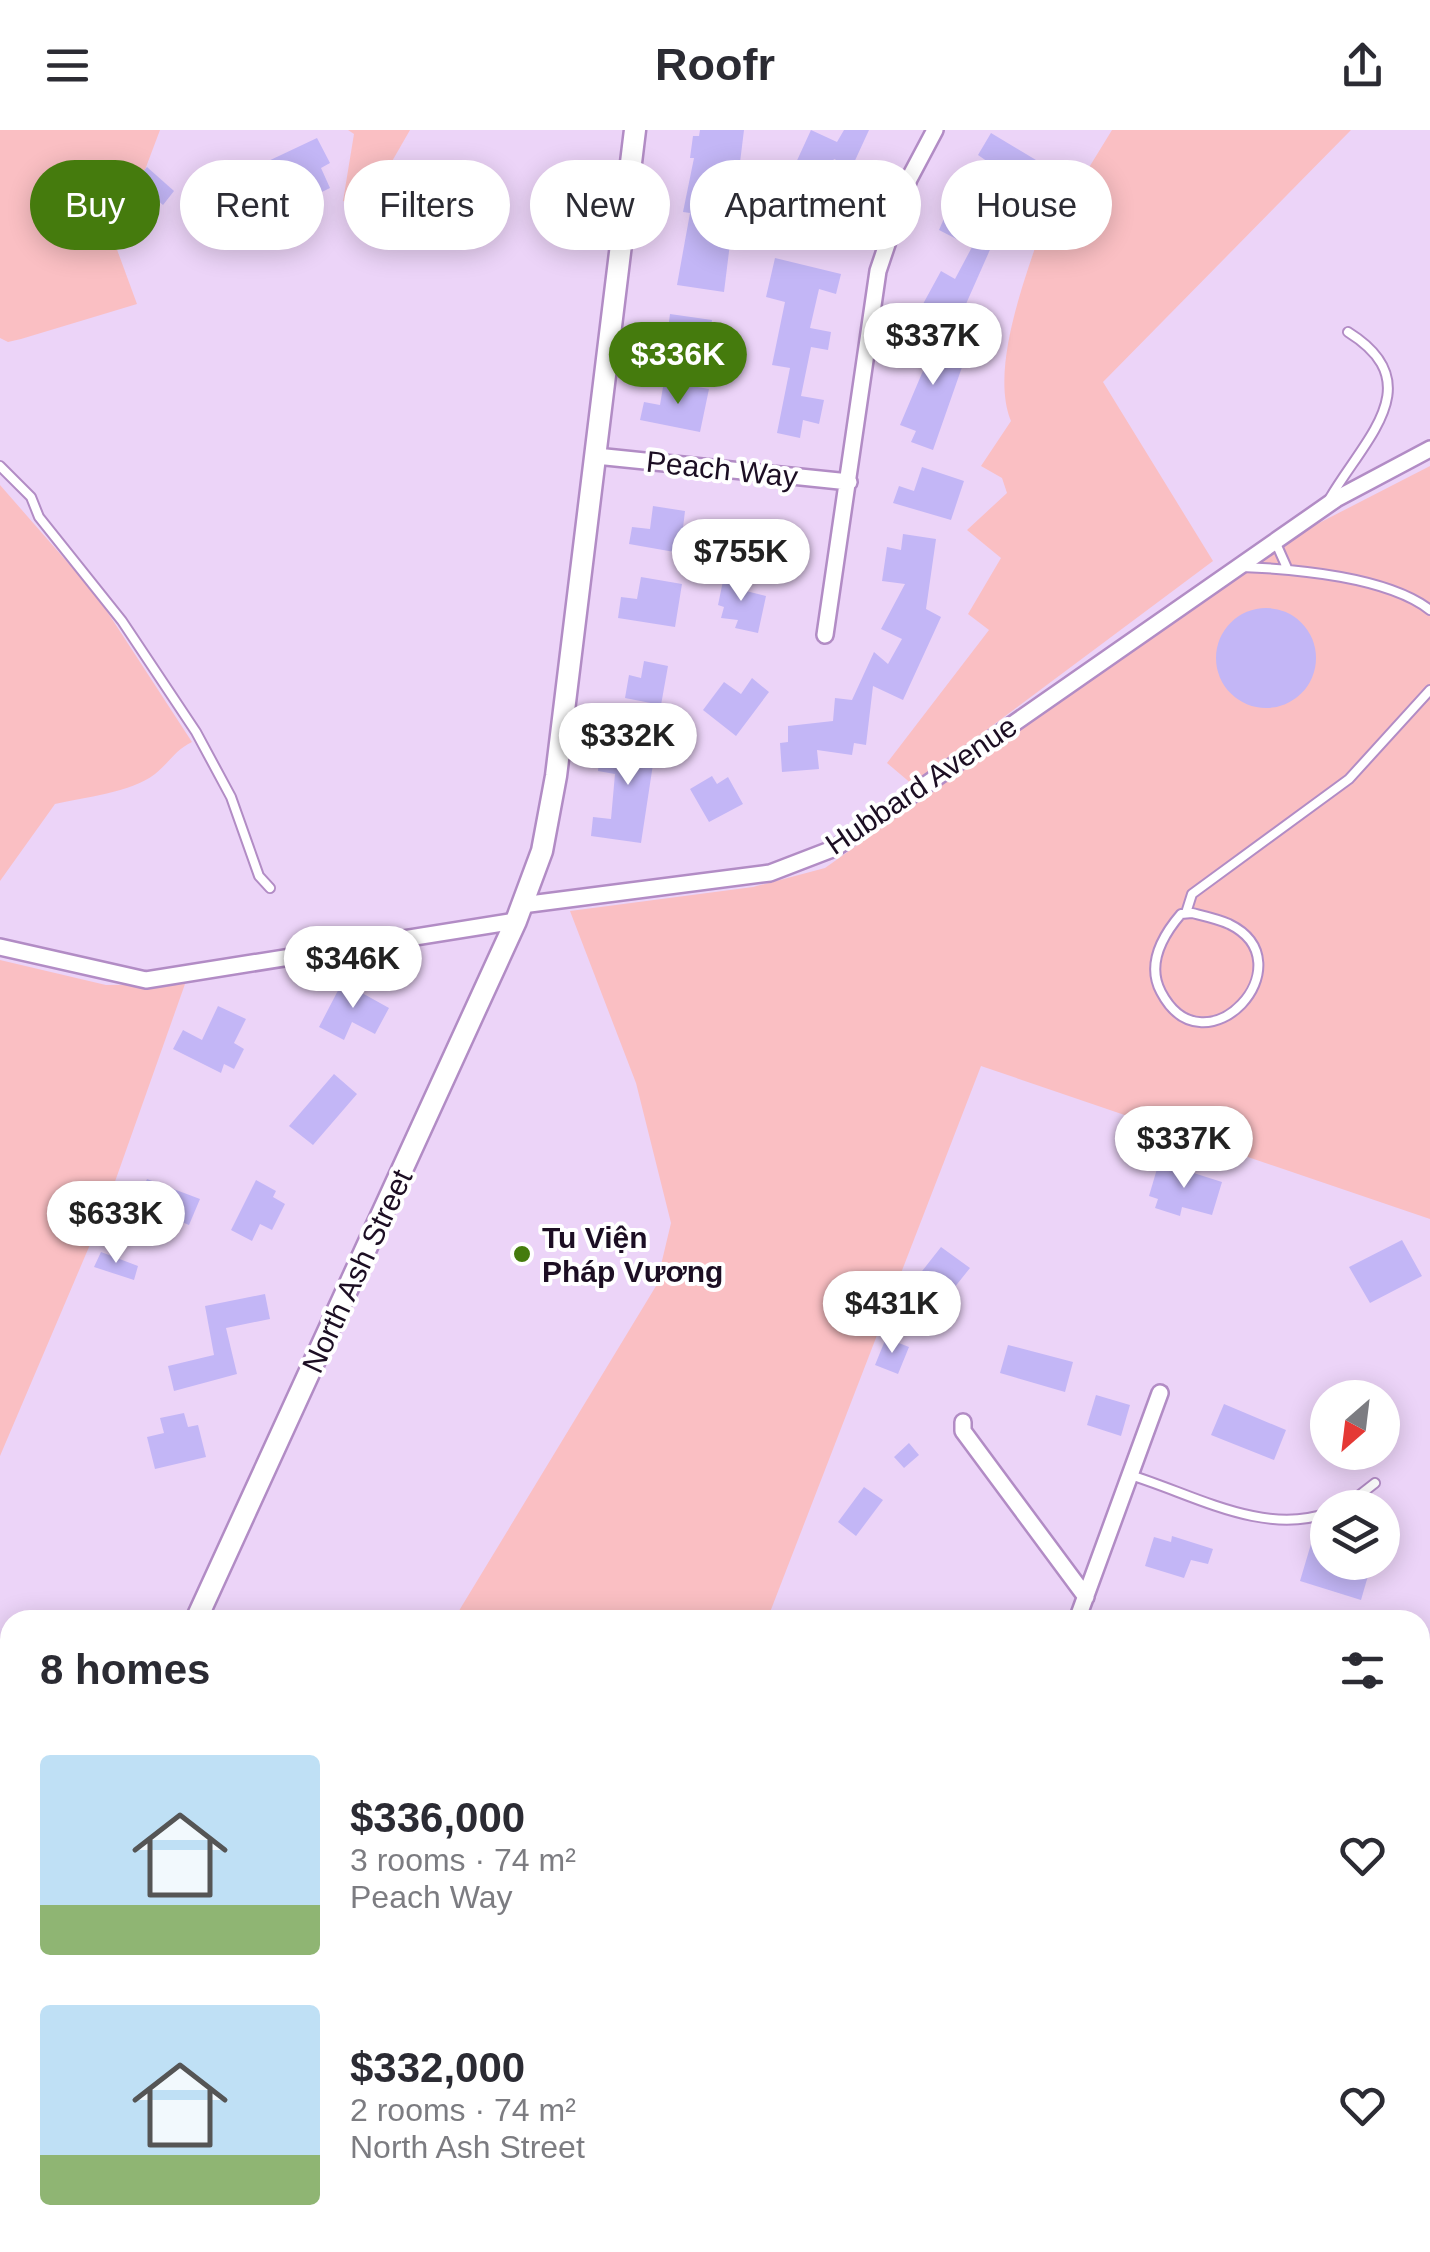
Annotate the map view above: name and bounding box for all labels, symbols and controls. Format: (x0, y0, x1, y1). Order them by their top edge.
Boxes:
icon: menu (40, 38, 95, 93)
icon: share (1335, 38, 1390, 93)
text: Roofr (655, 39, 775, 90)
chip: Buy (30, 160, 160, 250)
chip: Rent (180, 160, 324, 250)
chip: Filters (344, 160, 510, 250)
chip: New (530, 160, 670, 250)
chip: Apartment (690, 160, 921, 250)
chip: House (941, 160, 1112, 250)
pin: $337K (863, 303, 1003, 388)
text: $337K (886, 317, 980, 353)
pin: $336K (608, 322, 748, 407)
text: $336K (631, 336, 725, 372)
street label: Peach Way (645, 445, 799, 493)
pin: $755K (671, 519, 811, 604)
text: $755K (694, 533, 788, 569)
pin: $332K (558, 703, 698, 788)
street label: Hubbard Avenue (819, 709, 1023, 861)
text: $332K (581, 717, 675, 753)
pin: $346K (283, 926, 423, 1011)
text: $346K (306, 940, 400, 976)
pin: $337K (1114, 1106, 1254, 1191)
text: $337K (1137, 1120, 1231, 1156)
street label: North Ash Street (296, 1164, 419, 1378)
pin: $633K (46, 1181, 186, 1266)
text: $633K (69, 1195, 163, 1231)
place label: Tu Viện Pháp Vương (542, 1221, 723, 1288)
marker: Tu Viện Pháp Vương (511, 1243, 533, 1265)
pin: $431K (822, 1271, 962, 1356)
text: $431K (845, 1285, 939, 1321)
north arrow (1310, 1380, 1400, 1470)
map controls (1310, 1380, 1400, 1580)
button: layers (1310, 1490, 1400, 1580)
icon: filters (1335, 1643, 1390, 1698)
text: 8 homes (40, 1646, 210, 1693)
text: $336,000 (350, 1794, 525, 1841)
icon: home (120, 1795, 240, 1915)
icon: heart (1335, 1828, 1390, 1883)
text: 3 rooms · 74 m² (350, 1842, 576, 1878)
text: Peach Way (350, 1879, 512, 1915)
text: $332,000 (350, 2044, 525, 2091)
icon: home (120, 2045, 240, 2165)
icon: heart (1335, 2078, 1390, 2133)
text: 2 rooms · 74 m² (350, 2092, 576, 2128)
text: North Ash Street (350, 2129, 585, 2165)

